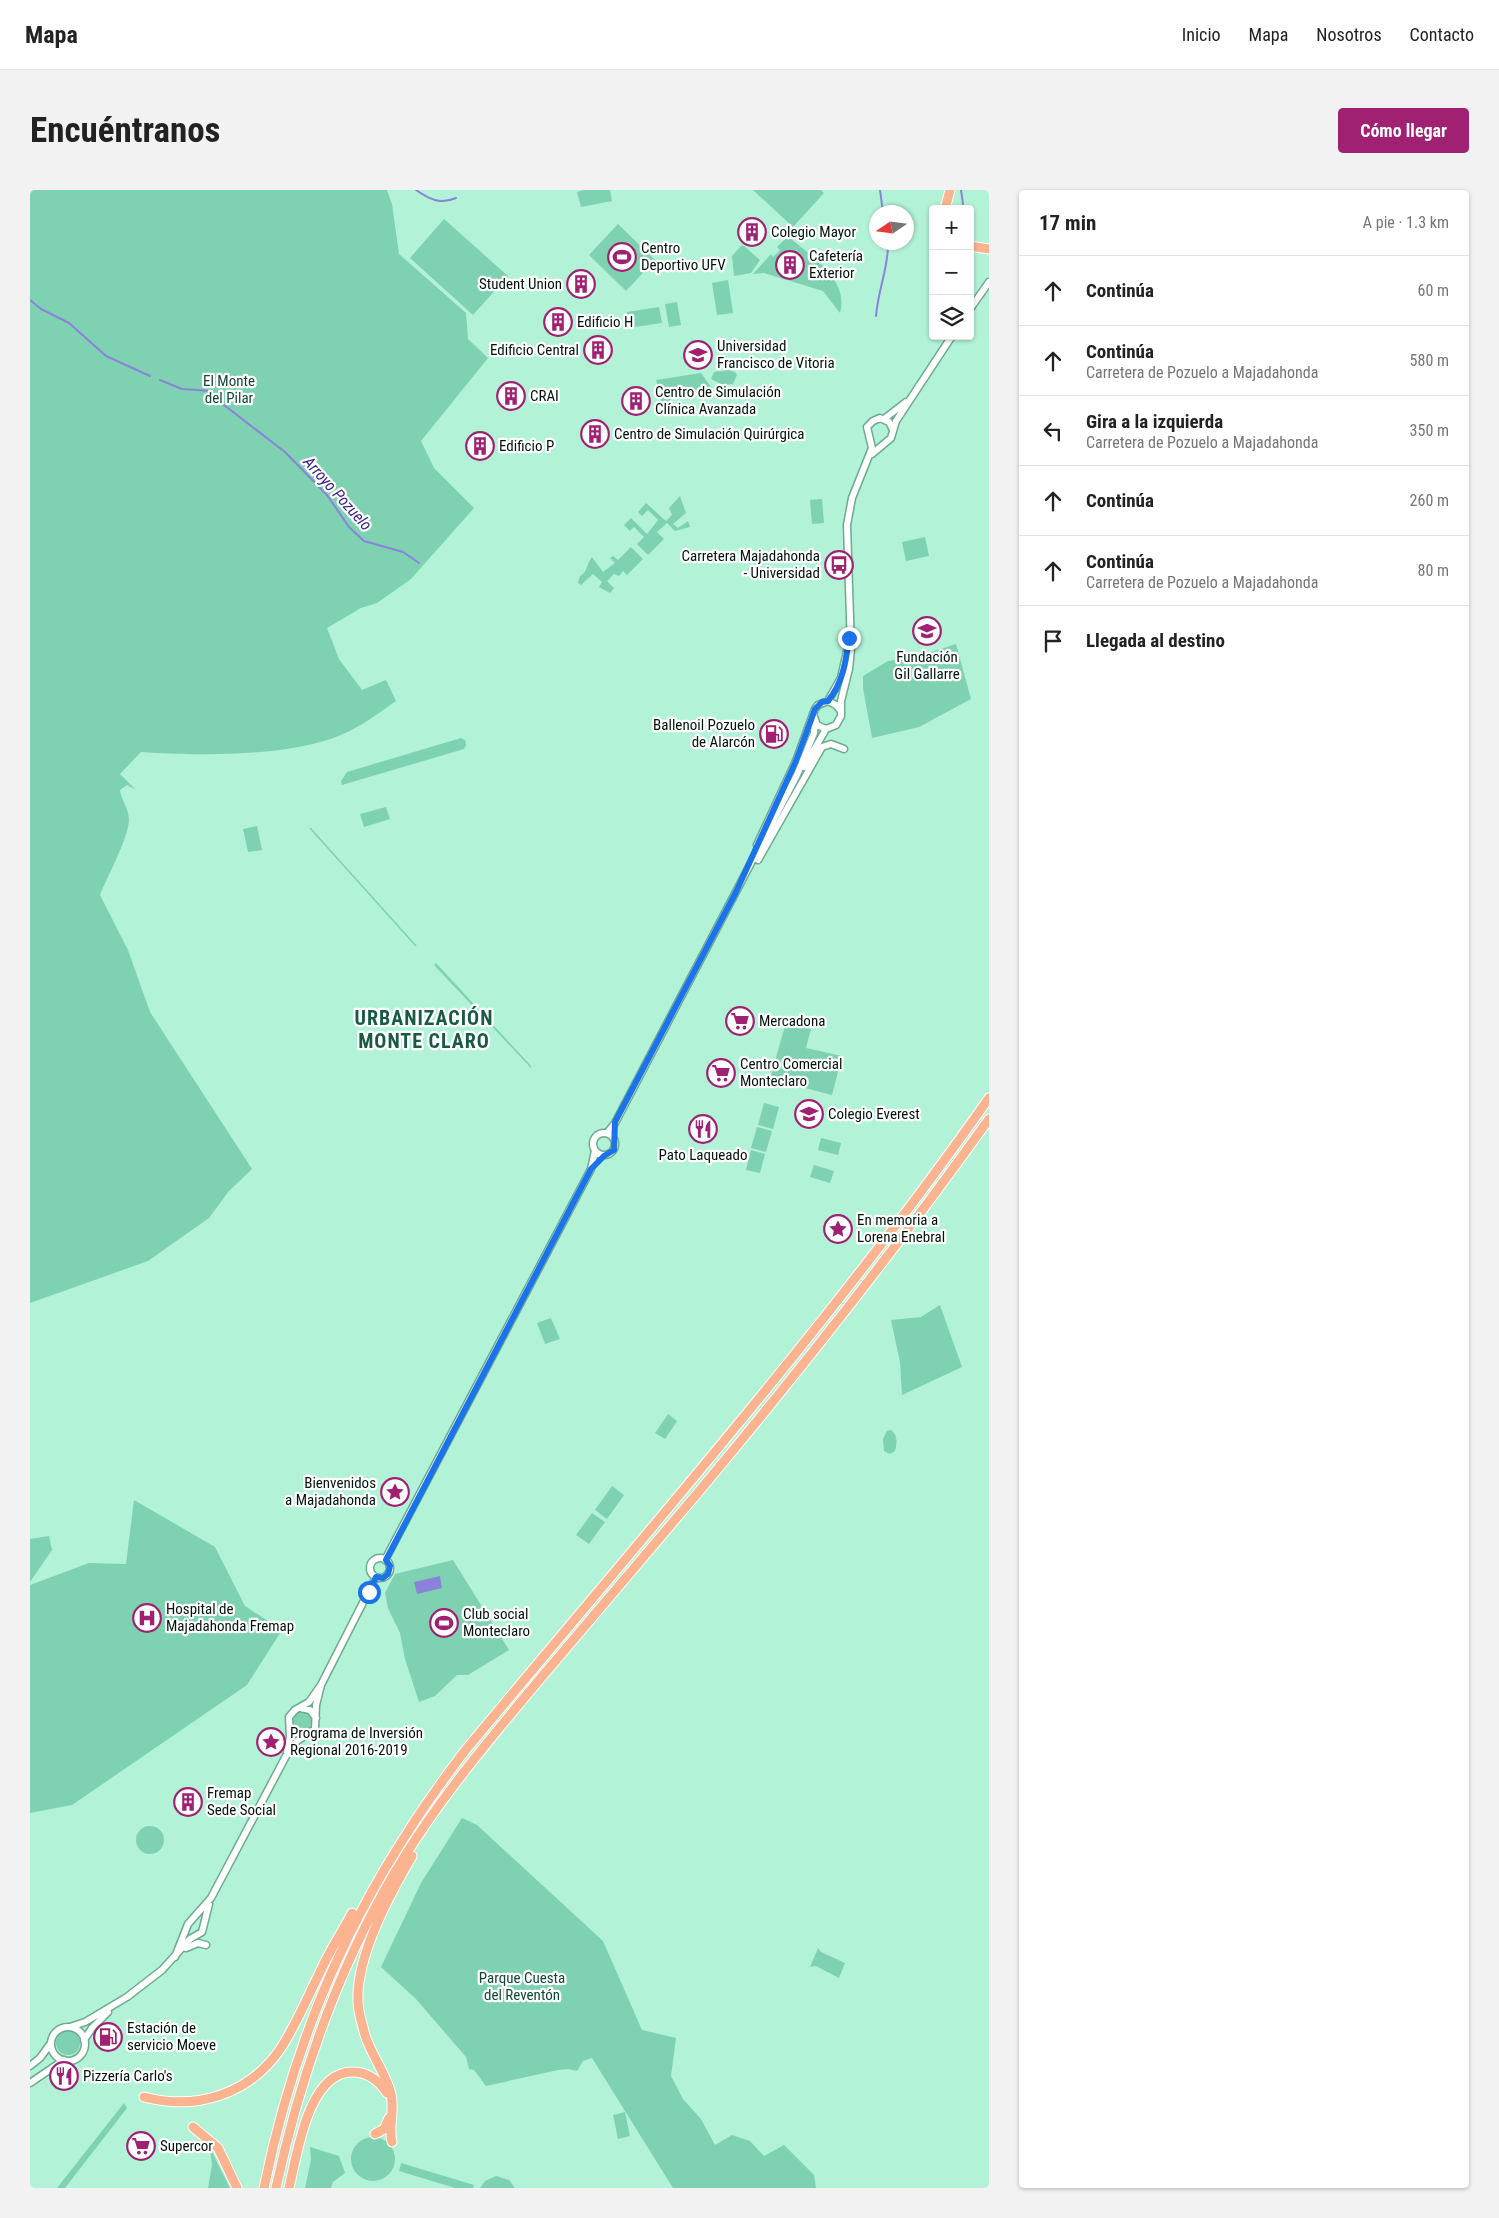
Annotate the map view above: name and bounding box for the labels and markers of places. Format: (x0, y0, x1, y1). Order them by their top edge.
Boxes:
building icon: Colegio Mayor (737, 217, 767, 247)
place label: Colegio Mayor (771, 223, 856, 241)
place label: Centro Deportivo UFV (641, 239, 726, 274)
sports icon: Centro Deportivo UFV (607, 242, 637, 272)
place label: Cafetería Exterior (809, 247, 863, 282)
building icon: Cafetería Exterior (775, 250, 805, 280)
building icon: Student Union (566, 269, 596, 299)
place label: Student Union (479, 275, 562, 293)
building icon: Edificio H (543, 307, 573, 337)
place label: Edificio H (577, 313, 633, 331)
building icon: Edificio Central (583, 335, 613, 365)
place label: Universidad Francisco de Vitoria (717, 337, 835, 372)
school or university icon: Universidad Francisco de Vitoria (683, 340, 713, 370)
place label: Edificio Central (490, 341, 579, 359)
building icon: CRAI (496, 381, 526, 411)
place label: Centro de Simulación Clínica Avanzada (655, 383, 781, 418)
building icon: Centro de Simulación Clínica Avanzada (621, 386, 651, 416)
place label: CRAI (530, 387, 559, 405)
building icon: Centro de Simulación Quirúrgica (580, 419, 610, 449)
place label: Centro de Simulación Quirúrgica (614, 425, 804, 443)
building icon: Edificio P (465, 431, 495, 461)
place label: Edificio P (499, 437, 554, 455)
place label: Carretera Majadahonda - Universidad (682, 547, 820, 582)
bus stop icon: Carretera Majadahonda - Universidad (824, 550, 854, 580)
school or university icon: Fundación Gil Gallarre (912, 616, 942, 646)
place label: Fundación Gil Gallarre (894, 648, 960, 683)
place label: Ballenoil Pozuelo de Alarcón (653, 716, 755, 751)
fuel station icon: Ballenoil Pozuelo de Alarcón (759, 719, 789, 749)
supermarket icon: Mercadona (725, 1006, 755, 1036)
place label: Mercadona (759, 1012, 825, 1030)
place label: Centro Comercial Monteclaro (740, 1055, 842, 1090)
supermarket icon: Centro Comercial Monteclaro (706, 1058, 736, 1088)
school or university icon: Colegio Everest (794, 1099, 824, 1129)
place label: Colegio Everest (828, 1105, 920, 1123)
restaurant icon: Pato Laqueado (688, 1114, 718, 1144)
place label: Pato Laqueado (659, 1146, 747, 1164)
place label: En memoria a Lorena Enebral (857, 1211, 945, 1246)
place icon: En memoria a Lorena Enebral (823, 1214, 853, 1244)
place label: Bienvenidos a Majadahonda (285, 1474, 376, 1509)
place icon: Bienvenidos a Majadahonda (380, 1477, 410, 1507)
place label: Hospital de Majadahonda Fremap (166, 1600, 294, 1635)
hospital icon: Hospital de Majadahonda Fremap (132, 1603, 162, 1633)
place label: Club social Monteclaro (463, 1605, 530, 1640)
sports icon: Club social Monteclaro (429, 1608, 459, 1638)
place label: Programa de Inversión Regional 2016-2019 (290, 1724, 423, 1759)
place icon: Programa de Inversión Regional 2016-2019 (256, 1727, 286, 1757)
place label: Fremap Sede Social (207, 1784, 276, 1819)
building icon: Fremap Sede Social (173, 1787, 203, 1817)
place label: Estación de servicio Moeve (127, 2019, 216, 2054)
fuel station icon: Estación de servicio Moeve (93, 2022, 123, 2052)
restaurant icon: Pizzería Carlo's (49, 2061, 79, 2091)
place label: Pizzería Carlo's (83, 2067, 173, 2085)
supermarket icon: Supercor (126, 2131, 156, 2161)
place label: Supercor (160, 2137, 213, 2155)

